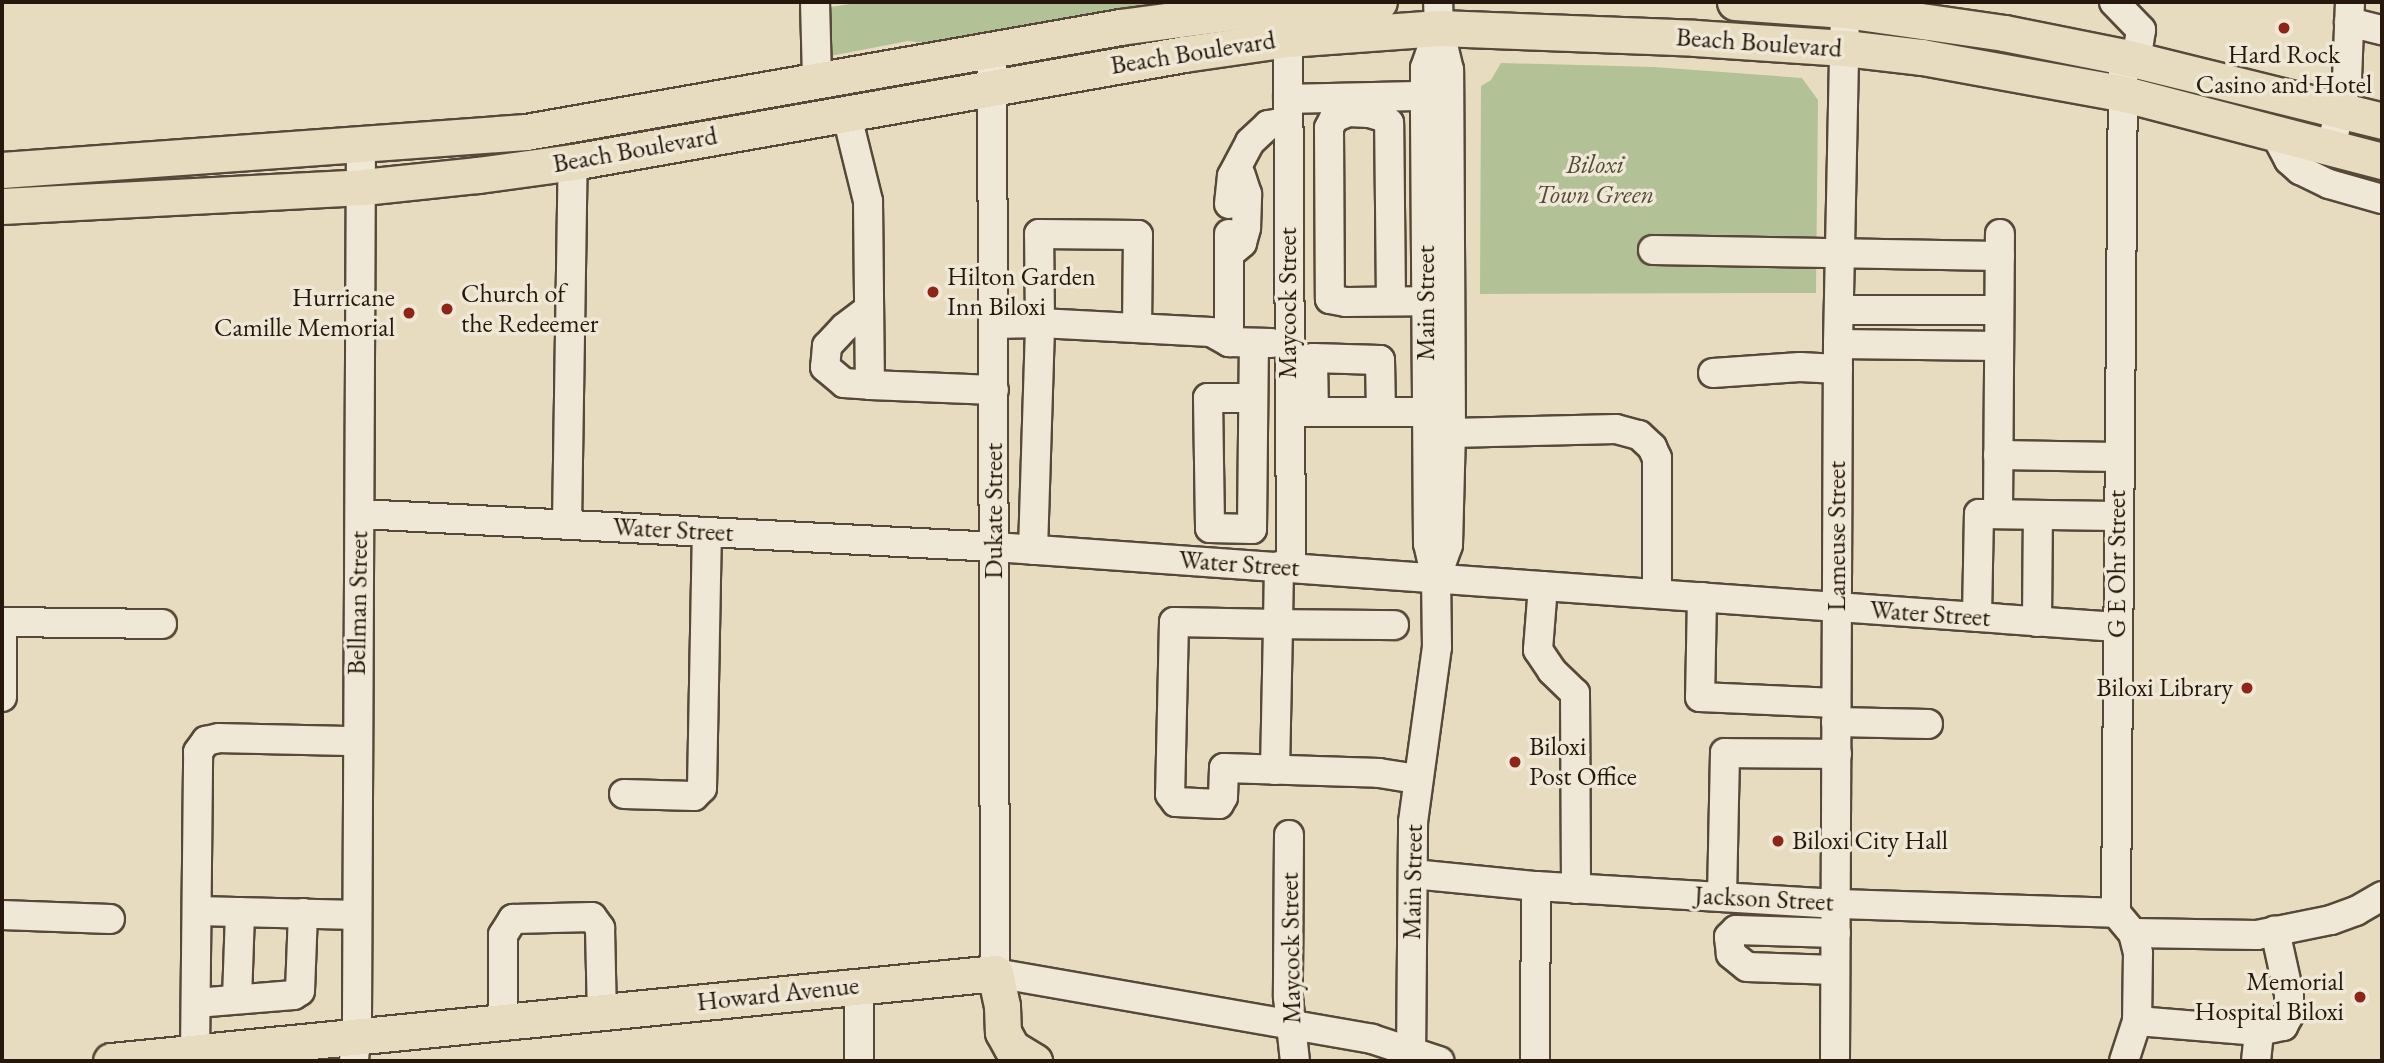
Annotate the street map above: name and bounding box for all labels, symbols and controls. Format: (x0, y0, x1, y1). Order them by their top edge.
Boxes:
marker: Hard Rock Casino and Hotel (2276, 20, 2292, 36)
street label: Beach Boulevard (1675, 22, 1843, 64)
street label: Beach Boulevard (1108, 25, 1278, 81)
place label: Hard Rock Casino and Hotel (2196, 39, 2372, 100)
street label: Beach Boulevard (550, 120, 720, 180)
park label: Biloxi Town Green (1536, 149, 1654, 210)
street label: Maycock Street (1272, 227, 1304, 379)
street label: Main Street (1410, 245, 1442, 361)
place label: Hilton Garden Inn Biloxi (947, 261, 1096, 322)
place label: Church of the Redeemer (461, 278, 599, 340)
place label: Hurricane Camille Memorial (214, 282, 395, 344)
marker: Hilton Garden Inn Biloxi (925, 284, 941, 300)
marker: Church of the Redeemer (439, 301, 455, 317)
marker: Hurricane Camille Memorial (401, 305, 417, 321)
street label: Dukate Street (978, 443, 1010, 579)
street label: Lameuse Street (1821, 461, 1853, 611)
street label: G E Ohr Street (2101, 490, 2133, 638)
street label: Water Street (612, 511, 734, 549)
street label: Bellman Street (341, 530, 375, 676)
street label: Water Street (1178, 544, 1300, 584)
street label: Water Street (1869, 594, 1991, 634)
place label: Biloxi Library (2096, 672, 2233, 704)
marker: Biloxi Library (2239, 680, 2255, 696)
place label: Biloxi Post Office (1529, 731, 1637, 792)
marker: Biloxi Post Office (1507, 754, 1523, 770)
street label: Main Street (1396, 824, 1430, 940)
place label: Biloxi City Hall (1792, 825, 1948, 857)
marker: Biloxi City Hall (1770, 833, 1786, 849)
street label: Maycock Street (1274, 872, 1308, 1024)
street label: Jackson Street (1694, 880, 1834, 918)
place label: Memorial Hospital Biloxi (2194, 966, 2344, 1028)
street label: Howard Avenue (695, 970, 861, 1018)
marker: Memorial Hospital Biloxi (2350, 987, 2370, 1007)

